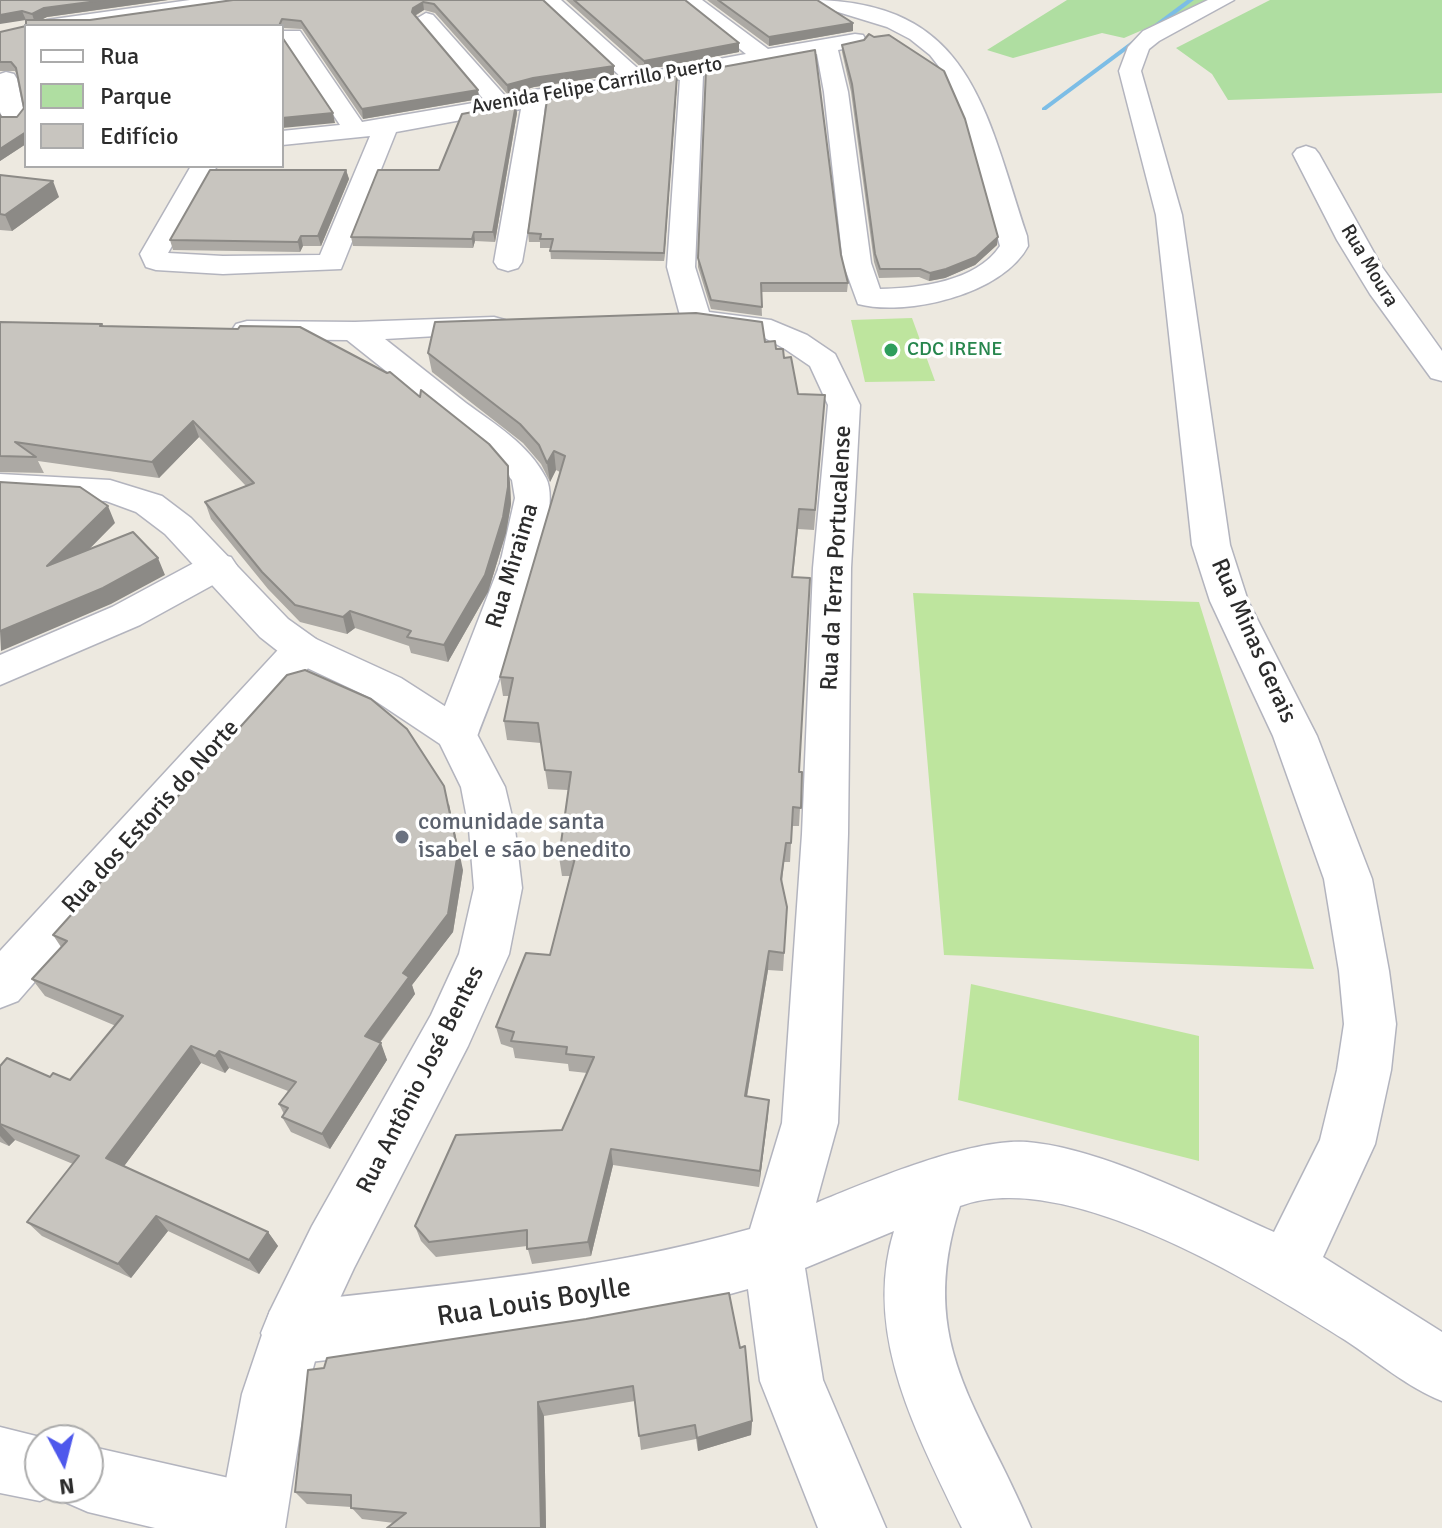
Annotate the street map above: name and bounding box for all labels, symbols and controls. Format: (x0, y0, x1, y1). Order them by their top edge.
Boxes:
legend (24, 24, 284, 168)
text: Rua (100, 41, 139, 71)
street label: Avenida Felipe Carrillo Puerto (470, 52, 724, 120)
text: Parque (100, 81, 172, 111)
text: Edifício (100, 121, 178, 151)
street label: Rua Moura (1335, 220, 1403, 312)
place label: CDC IRENE (907, 338, 1003, 362)
marker: CDC IRENE (882, 341, 900, 359)
street label: Rua da Terra Portucalense (816, 425, 858, 691)
street label: Rua Miraima (480, 500, 546, 632)
street label: Rua Minas Gerais (1204, 554, 1302, 728)
street label: Rua dos Estoris do Norte (56, 714, 246, 920)
place label: comunidade santa isabel e são benedito (418, 809, 631, 865)
marker: comunidade santa isabel e são benedito (393, 828, 411, 846)
street label: Rua Antônio José Bentes (351, 961, 491, 1199)
street label: Rua Louis Boylle (435, 1271, 633, 1335)
north arrow (24, 1424, 104, 1504)
text: N (57, 1472, 76, 1501)

